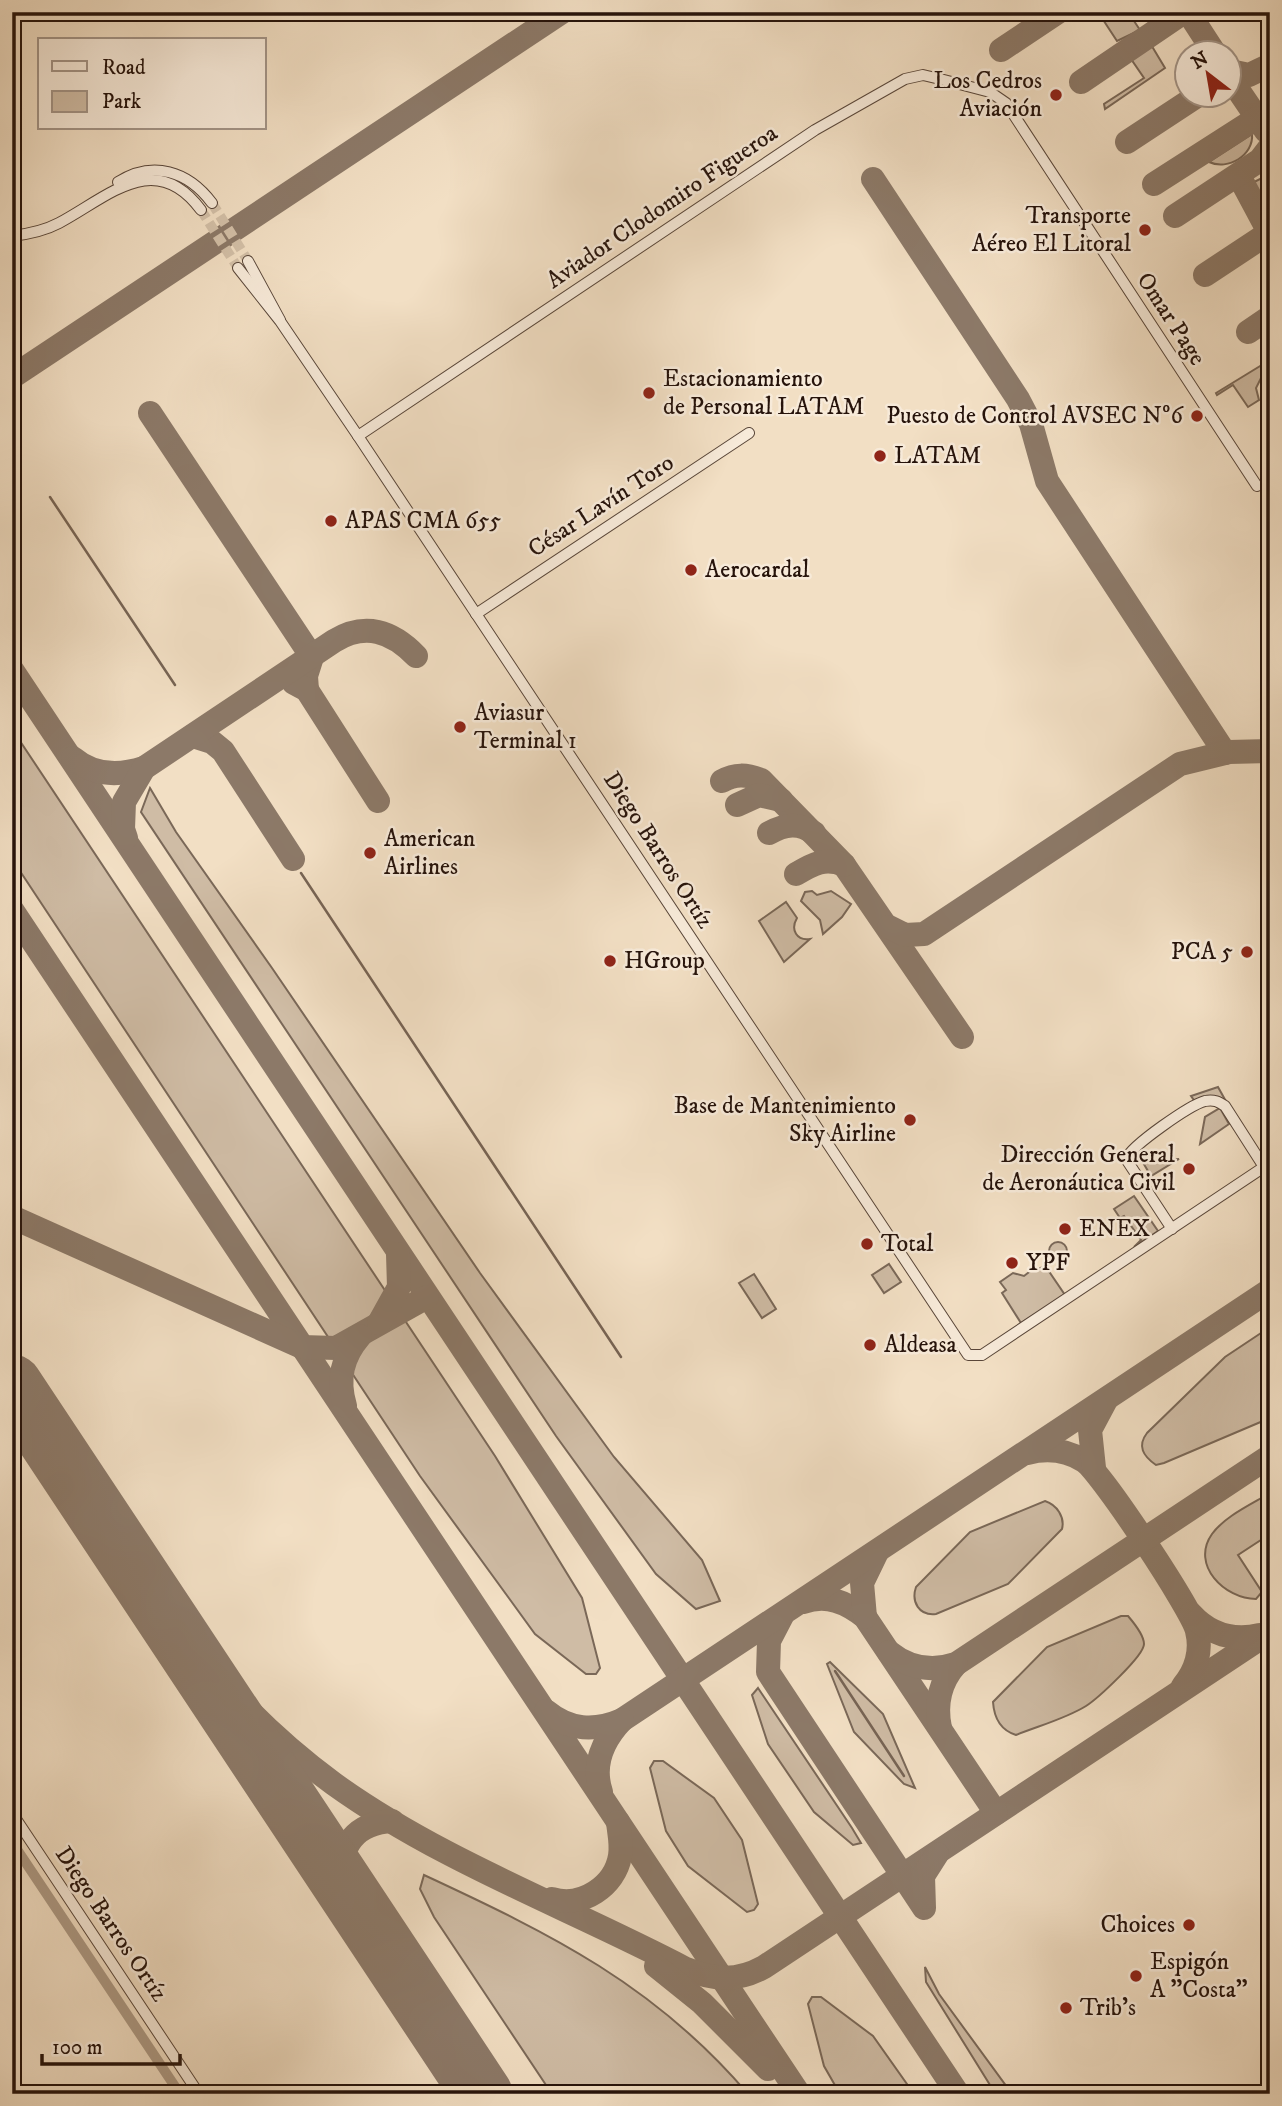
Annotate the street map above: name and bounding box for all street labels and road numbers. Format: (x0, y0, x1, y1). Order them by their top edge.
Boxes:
street label: Aviador Clodomiro Figueroa (541, 118, 784, 296)
street label: Omar Page (1130, 267, 1212, 371)
street label: César Lavín Toro (522, 448, 680, 564)
street label: Diego Barros Ortíz (596, 766, 720, 934)
street label: Diego Barros Ortíz (48, 1841, 174, 2008)

